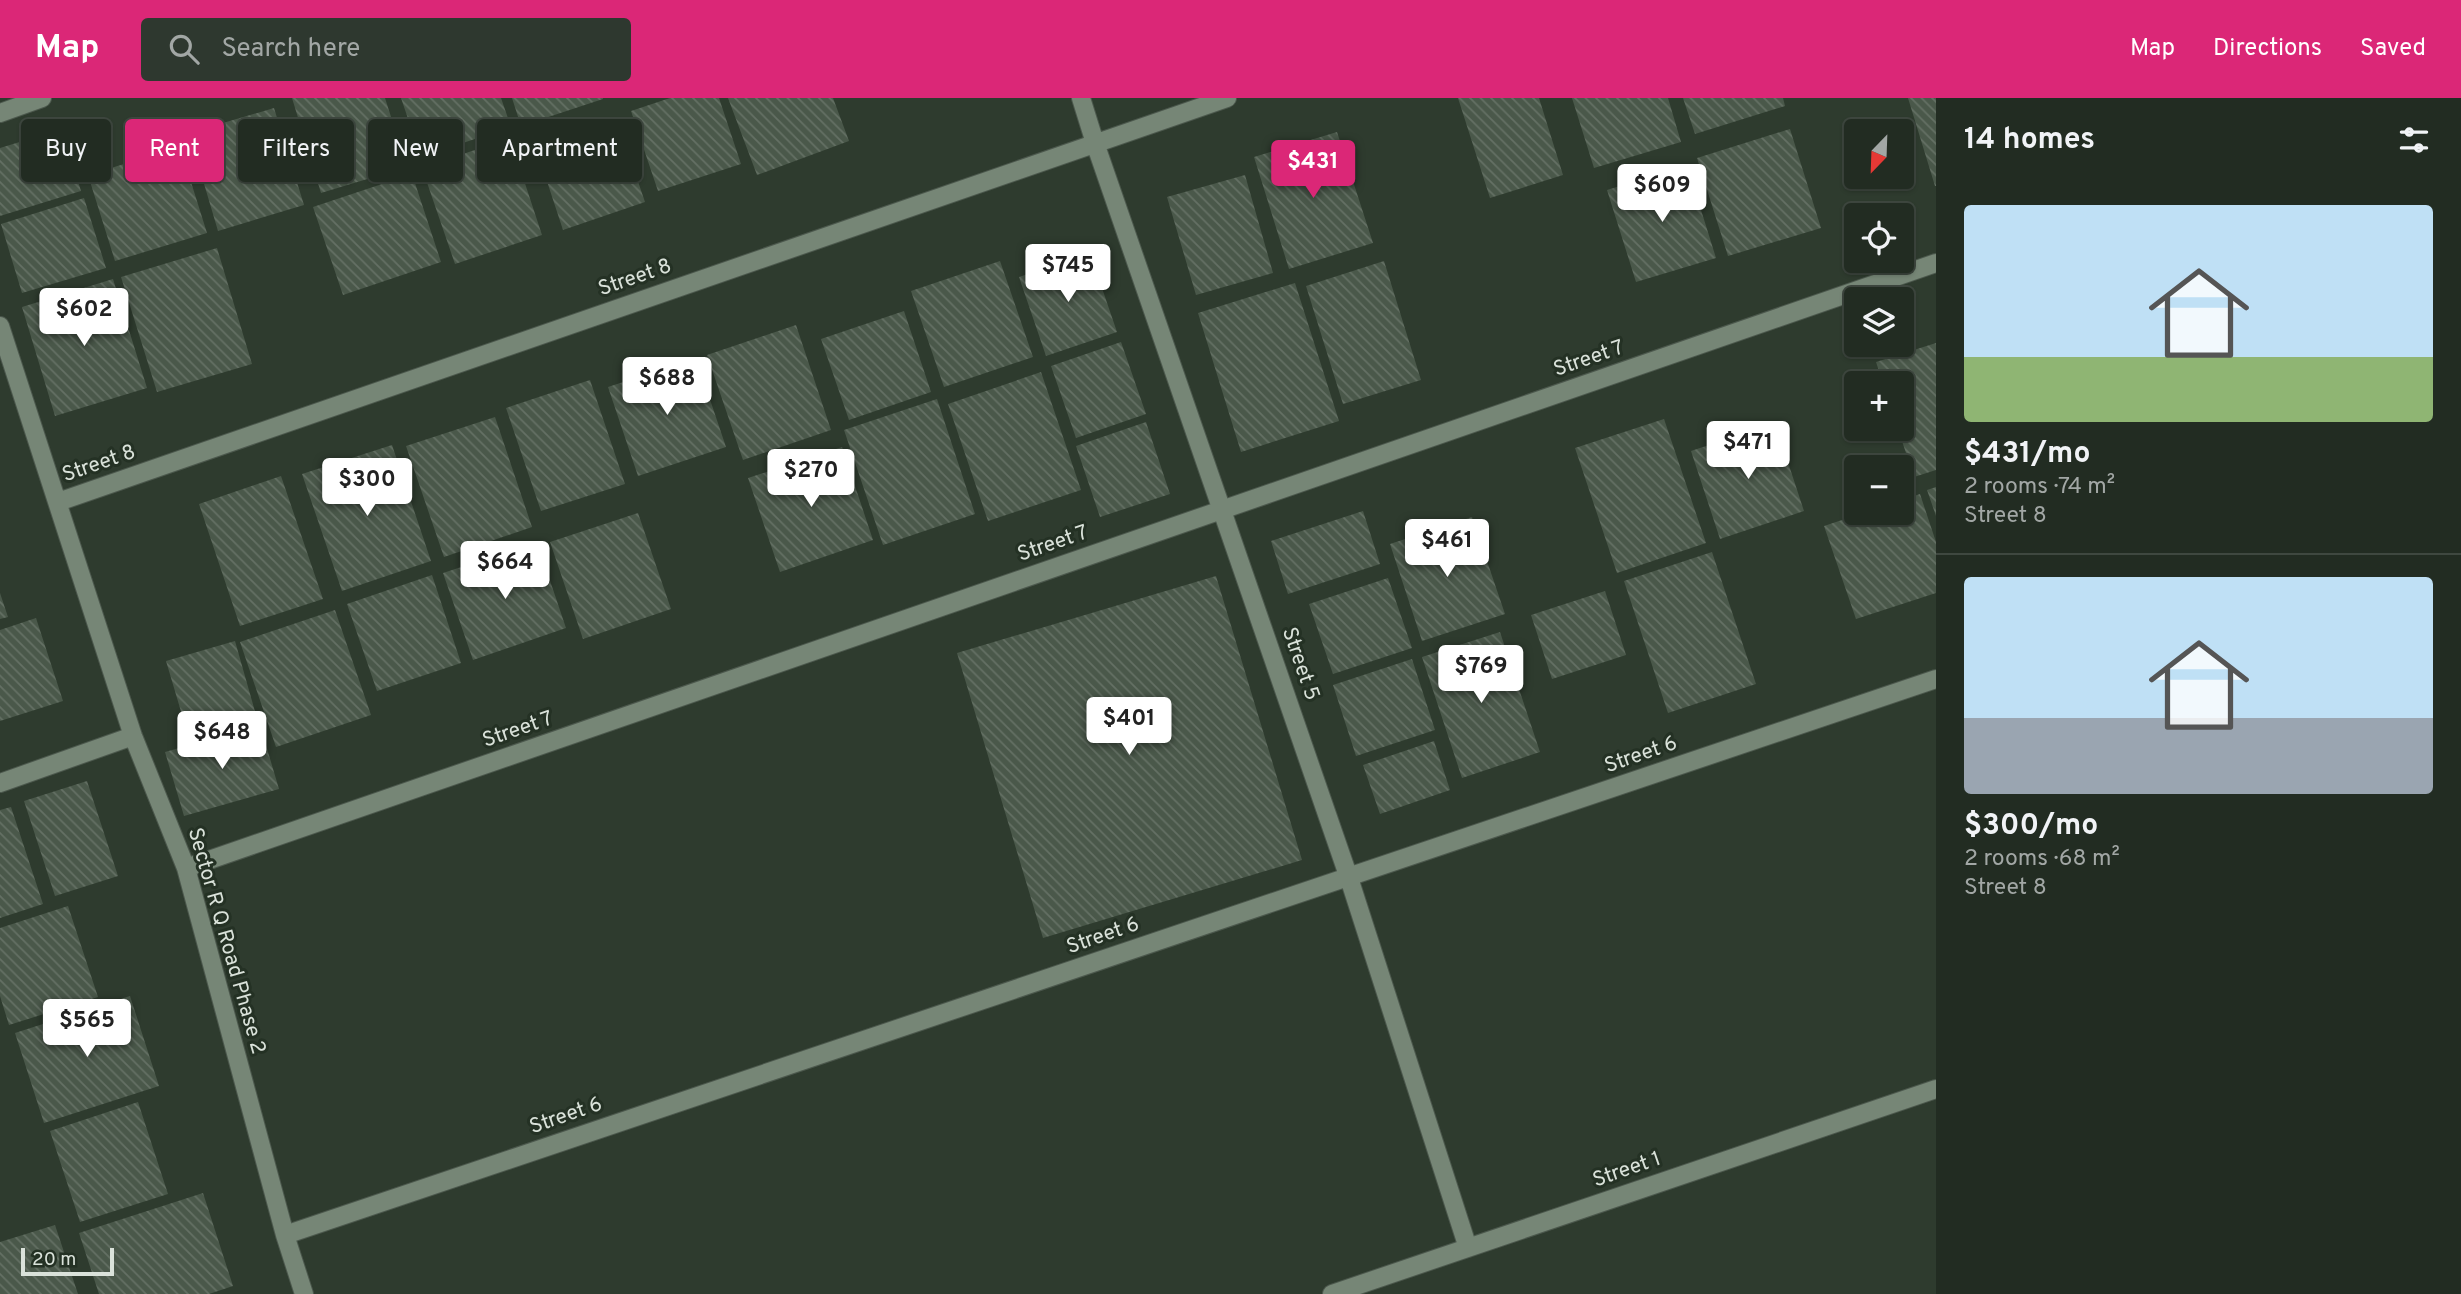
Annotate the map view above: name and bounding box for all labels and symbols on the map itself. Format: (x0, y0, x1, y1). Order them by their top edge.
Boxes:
north arrow (1844, 119, 1914, 189)
pin: $431 (1272, 140, 1354, 200)
pin: $609 (1621, 164, 1703, 224)
pin: $745 (1027, 244, 1109, 304)
street label: Street 8 (595, 253, 675, 303)
pin: $602 (43, 288, 125, 348)
street label: Street 7 (1550, 334, 1628, 384)
pin: $688 (626, 358, 708, 417)
pin: $471 (1707, 422, 1789, 481)
street label: Street 8 (59, 439, 139, 489)
pin: $270 (770, 450, 852, 509)
pin: $300 (326, 458, 408, 518)
street label: Street 7 (1014, 519, 1092, 569)
pin: $461 (1406, 519, 1488, 579)
pin: $664 (464, 542, 546, 601)
street label: Street 5 (1275, 624, 1325, 704)
pin: $769 (1440, 646, 1522, 705)
pin: $401 (1088, 698, 1170, 757)
street label: Street 7 (479, 705, 557, 755)
pin: $648 (181, 712, 263, 771)
street label: Street 6 (1601, 730, 1681, 780)
street label: Sector R Q Road Phase 2 (181, 825, 271, 1057)
street label: Street 6 (1063, 911, 1143, 961)
pin: $565 (46, 1000, 128, 1059)
street label: Street 6 (526, 1091, 606, 1141)
street label: Street 1 (1589, 1146, 1665, 1194)
scale bar (21, 1245, 114, 1277)

